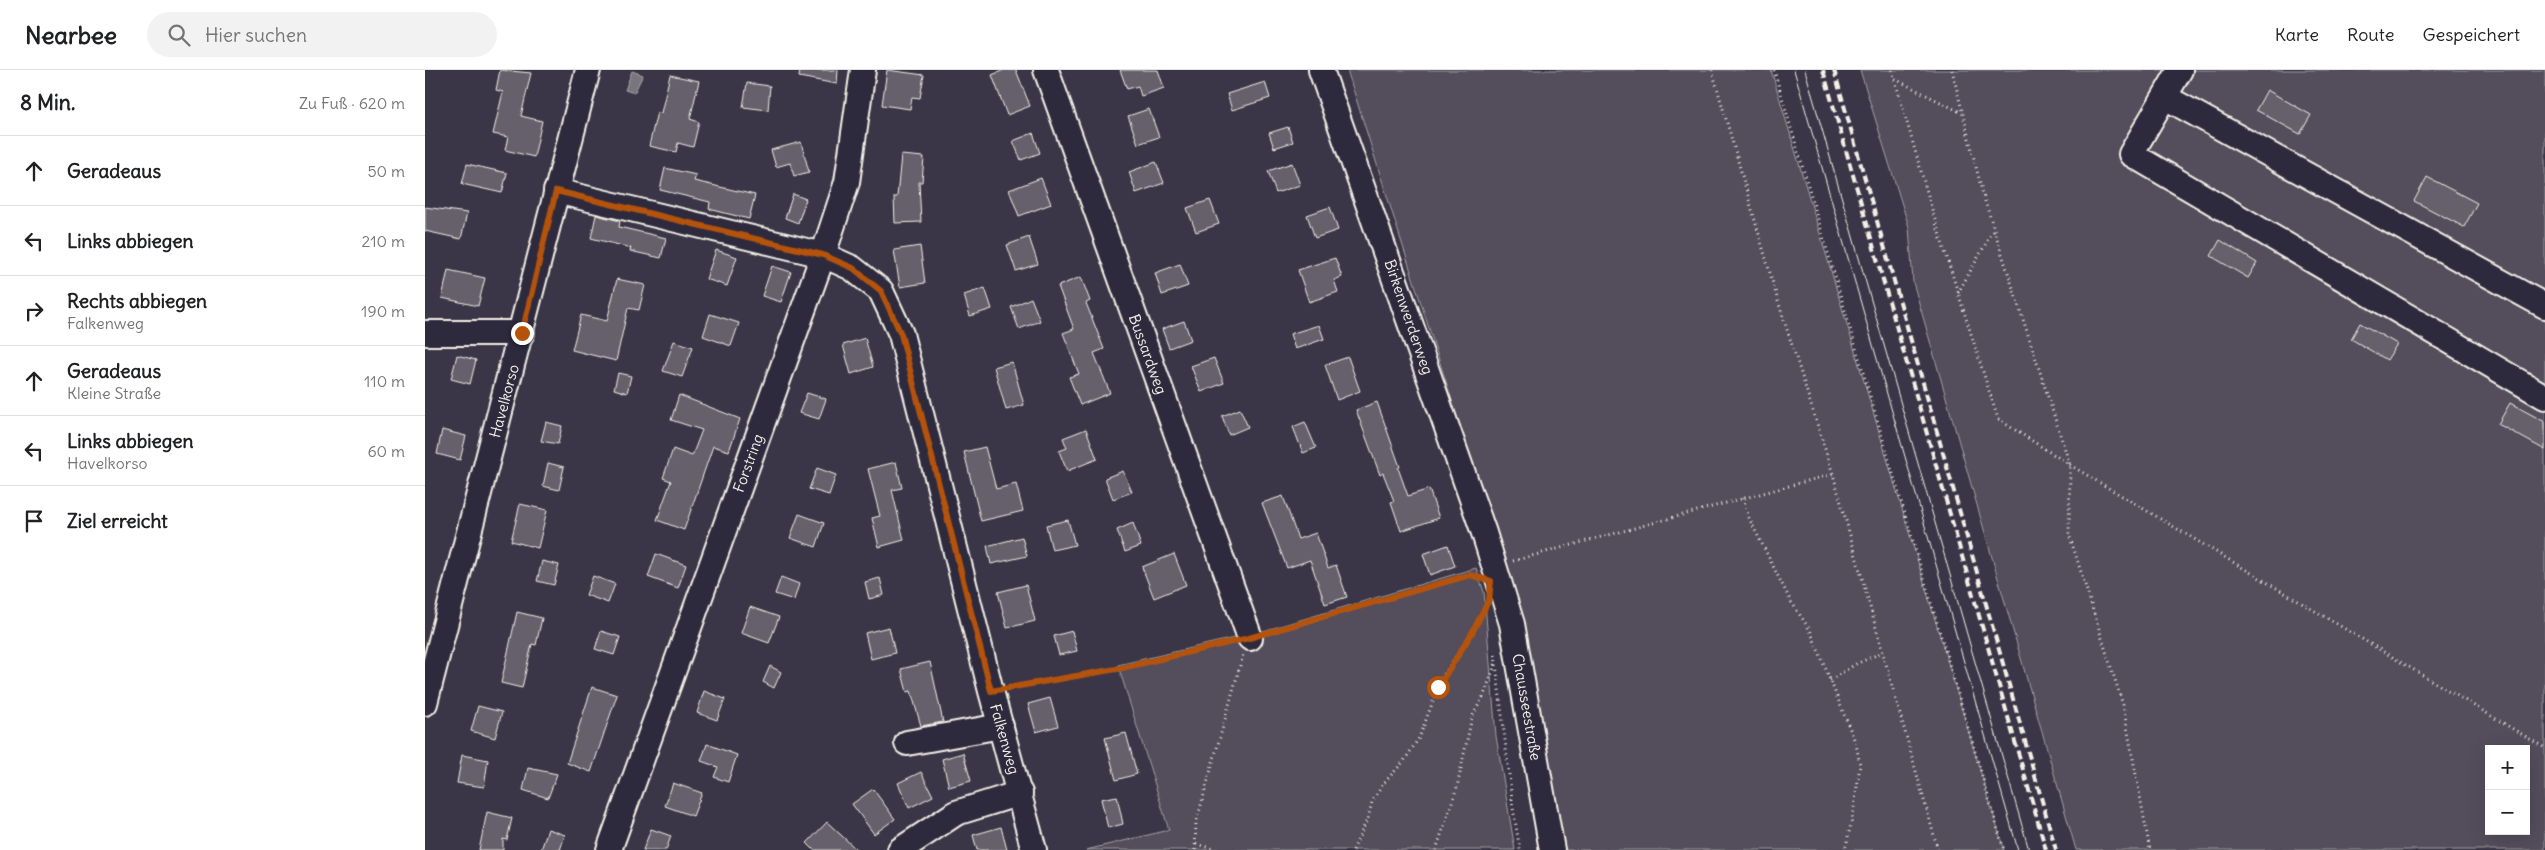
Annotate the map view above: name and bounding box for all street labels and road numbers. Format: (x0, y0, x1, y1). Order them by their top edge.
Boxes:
street label: Birkenwerderweg (1380, 257, 1438, 377)
street label: Bussardweg (1125, 311, 1171, 397)
street label: Havelkorso (485, 362, 523, 440)
street label: Forstring (729, 431, 767, 495)
street label: Chausseestraße (1508, 652, 1546, 762)
street label: Falkenweg (986, 702, 1024, 776)

